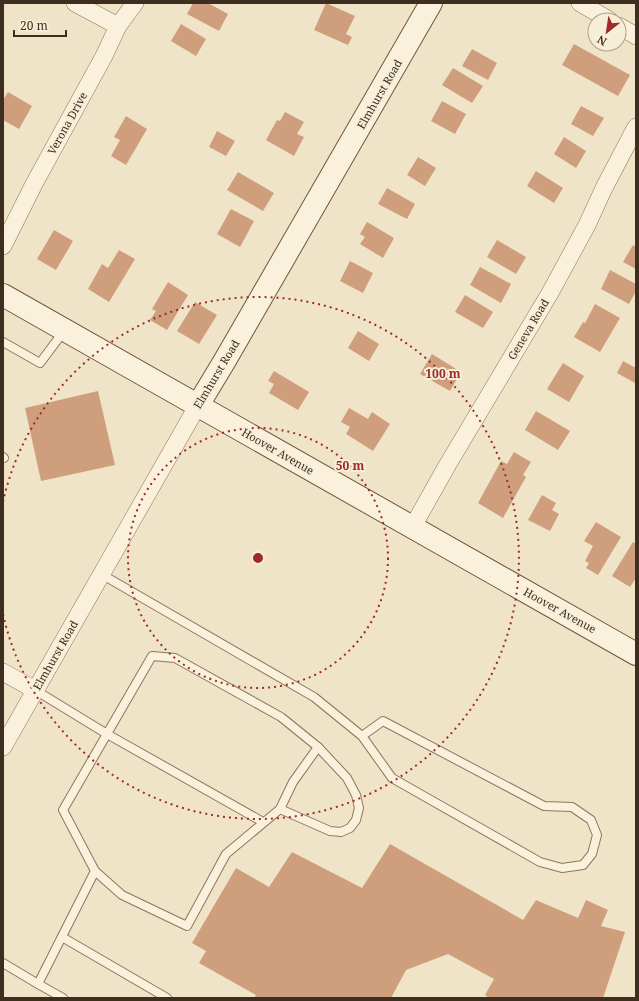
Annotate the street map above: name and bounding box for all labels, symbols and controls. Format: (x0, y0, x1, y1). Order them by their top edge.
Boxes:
scale bar (14, 12, 66, 38)
north arrow (587, 12, 627, 52)
text: 20 m (20, 17, 48, 34)
text: N (594, 32, 609, 50)
street label: Elmhurst Road (353, 56, 405, 132)
street label: Verona Drive (44, 89, 90, 157)
street label: Geneva Road (504, 296, 552, 362)
street label: Elmhurst Road (189, 336, 243, 411)
text: 100 m (425, 365, 461, 382)
street label: Hoover Avenue (239, 424, 317, 478)
text: 50 m (336, 457, 364, 474)
centre of rings (251, 551, 265, 565)
street label: Hoover Avenue (521, 584, 599, 636)
street label: Elmhurst Road (29, 617, 81, 693)

